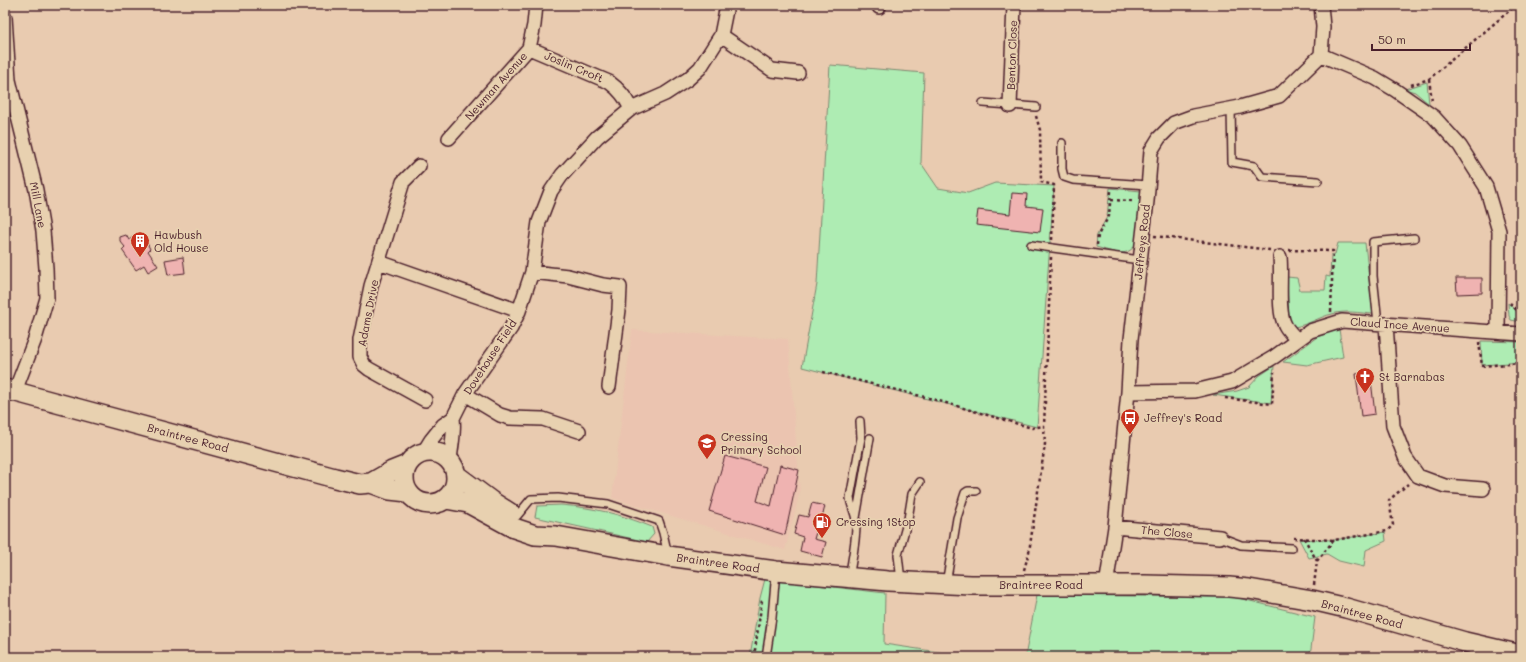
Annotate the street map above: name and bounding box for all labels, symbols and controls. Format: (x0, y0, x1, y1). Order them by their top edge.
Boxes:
street label: Benton Close (1003, 20, 1020, 90)
scale bar (1372, 26, 1470, 52)
text: 50 m (1378, 31, 1406, 47)
street label: Joslin Croft (542, 47, 606, 86)
street label: Newman Avenue (461, 48, 530, 123)
street label: Mill Lane (27, 181, 50, 229)
street label: Jeffreys Road (1130, 203, 1153, 280)
place label: Hawbush Old House (154, 227, 209, 255)
building icon: Hawbush Old House (129, 230, 151, 258)
street label: Adams Drive (354, 278, 381, 348)
street label: Claud Ince Avenue (1350, 314, 1450, 335)
street label: Dovehouse Field (460, 316, 520, 397)
church icon: St Barnabas (1354, 366, 1376, 394)
place label: St Barnabas (1379, 369, 1445, 384)
bus stop icon: Jeffrey's Road (1119, 407, 1141, 435)
place label: Jeffrey's Road (1144, 410, 1222, 425)
street label: Braintree Road (146, 419, 230, 456)
place label: Cressing Primary School (721, 429, 802, 457)
school or university icon: Cressing Primary School (696, 432, 718, 460)
fuel station icon: Cressing 1Stop (811, 511, 833, 539)
place label: Cressing 1Stop (836, 514, 916, 529)
street label: The Close (1141, 522, 1194, 541)
street label: Braintree Road (676, 549, 761, 576)
street label: Braintree Road (999, 577, 1083, 592)
street label: Braintree Road (1320, 595, 1404, 632)

